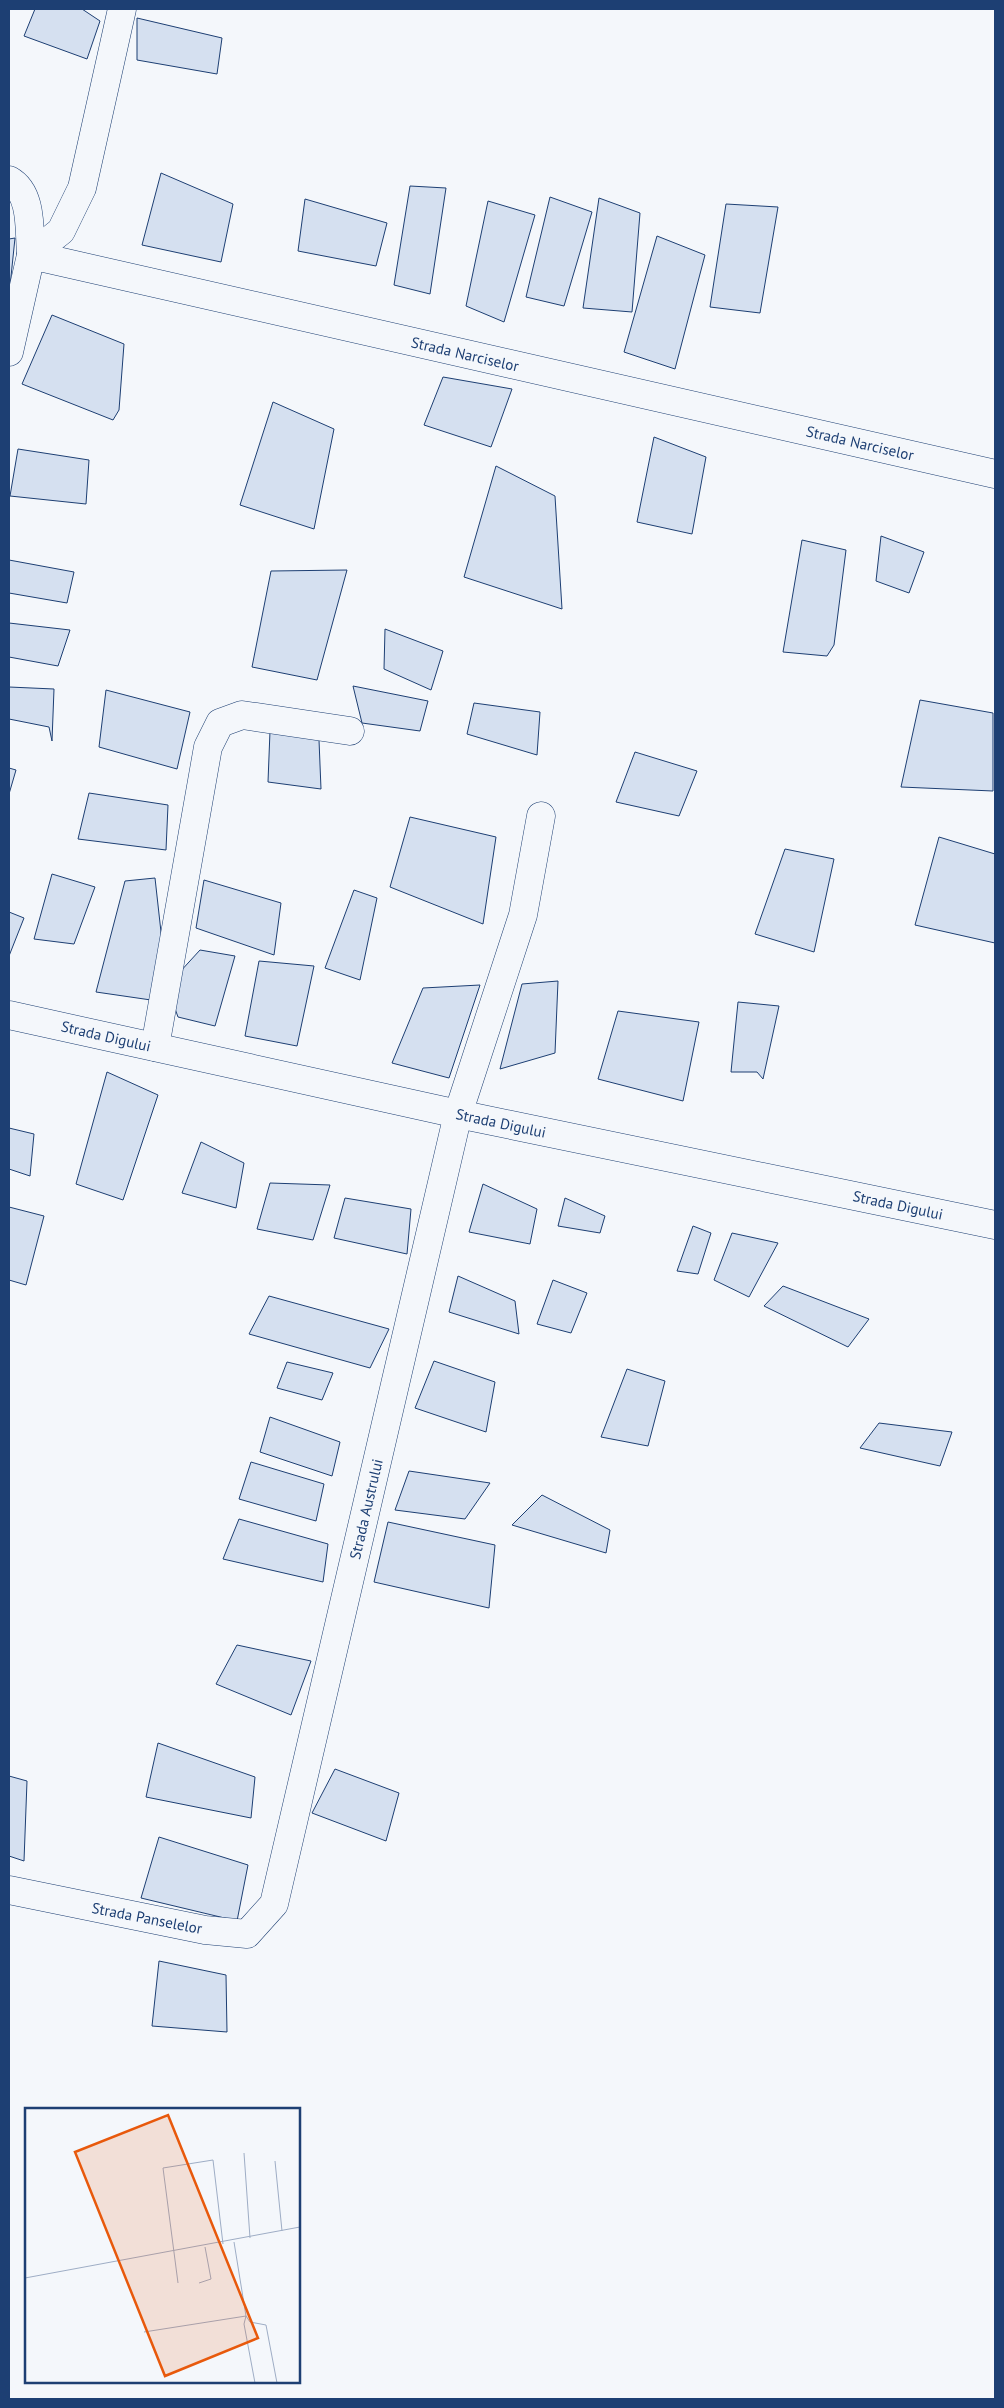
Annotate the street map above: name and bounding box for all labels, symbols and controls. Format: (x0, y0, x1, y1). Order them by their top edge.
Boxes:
street label: Strada Narciselor (409, 332, 521, 376)
street label: Strada Narciselor (804, 421, 916, 465)
street label: Strada Digului (59, 1016, 153, 1056)
street label: Strada Digului (454, 1104, 548, 1142)
street label: Strada Digului (851, 1186, 945, 1224)
street label: Strada Austrului (345, 1457, 387, 1561)
street label: Strada Panselelor (90, 1898, 204, 1938)
inset map (25, 2108, 300, 2383)

